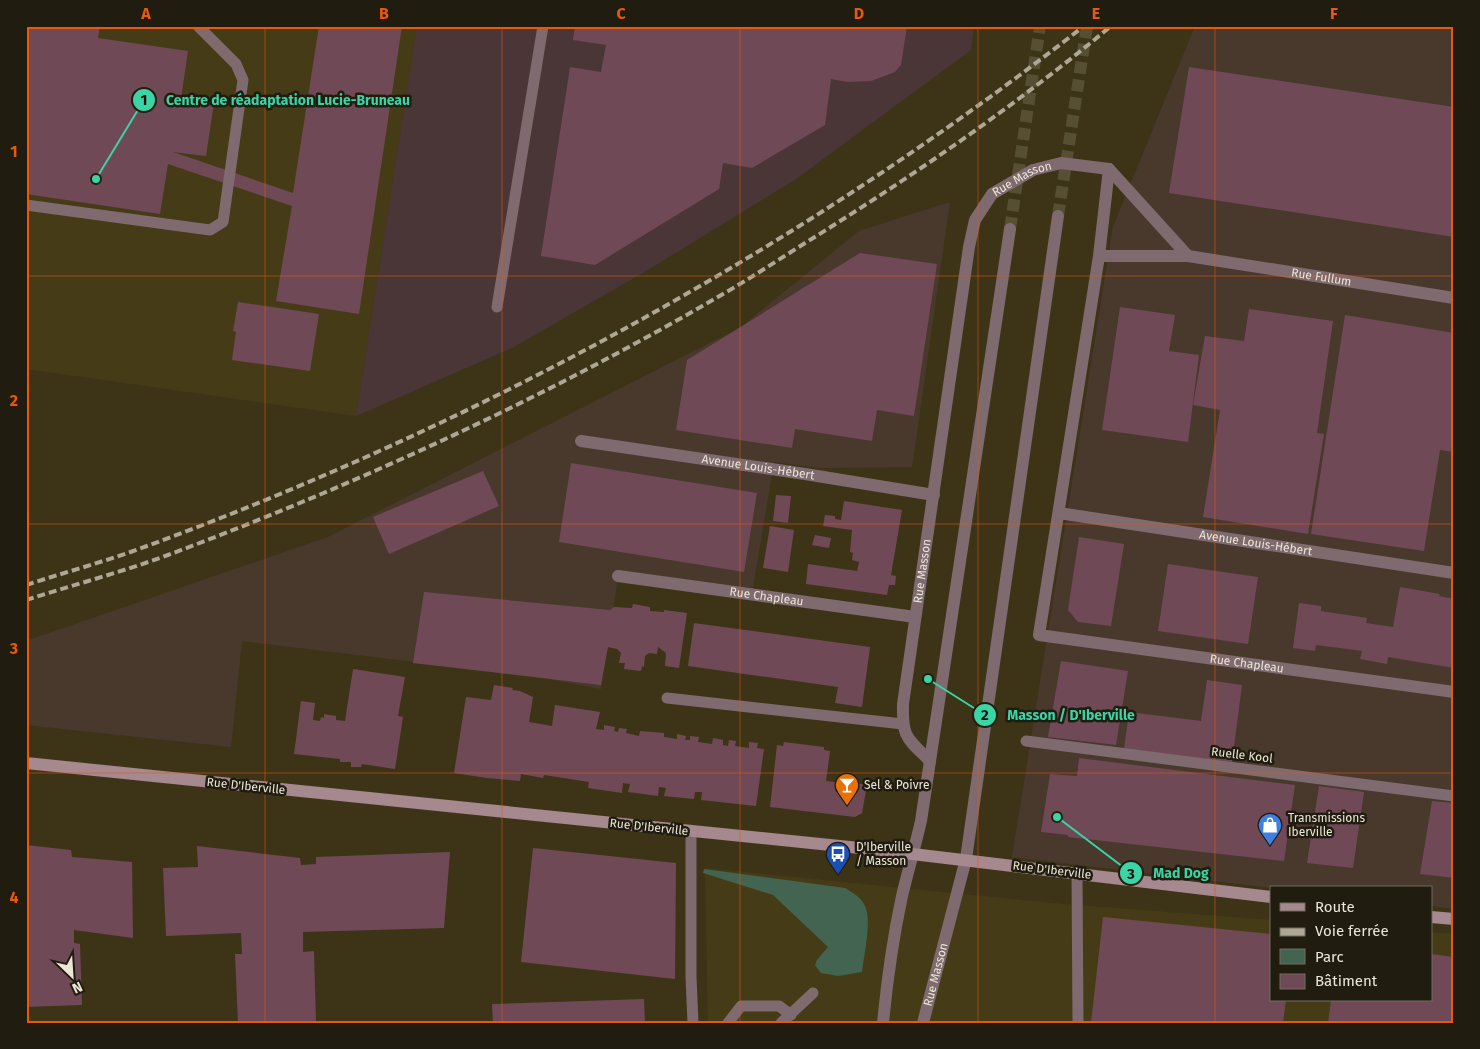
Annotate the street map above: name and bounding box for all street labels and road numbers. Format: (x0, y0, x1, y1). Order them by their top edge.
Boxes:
street label: Rue Masson (990, 159, 1053, 199)
street label: Rue Fullum (1290, 265, 1352, 289)
street label: Avenue Louis-Hébert (701, 452, 816, 483)
street label: Avenue Louis-Hébert (1198, 527, 1314, 558)
street label: Rue Masson (911, 538, 934, 604)
street label: Rue Chapleau (729, 584, 805, 609)
street label: Rue Chapleau (1209, 652, 1285, 676)
street label: Ruelle Kool (1210, 744, 1274, 766)
street label: Rue D'Iberville (206, 775, 286, 797)
street label: Rue D'Iberville (609, 816, 689, 838)
street label: Rue D'Iberville (1012, 858, 1092, 882)
street label: Rue Masson (921, 941, 951, 1008)

